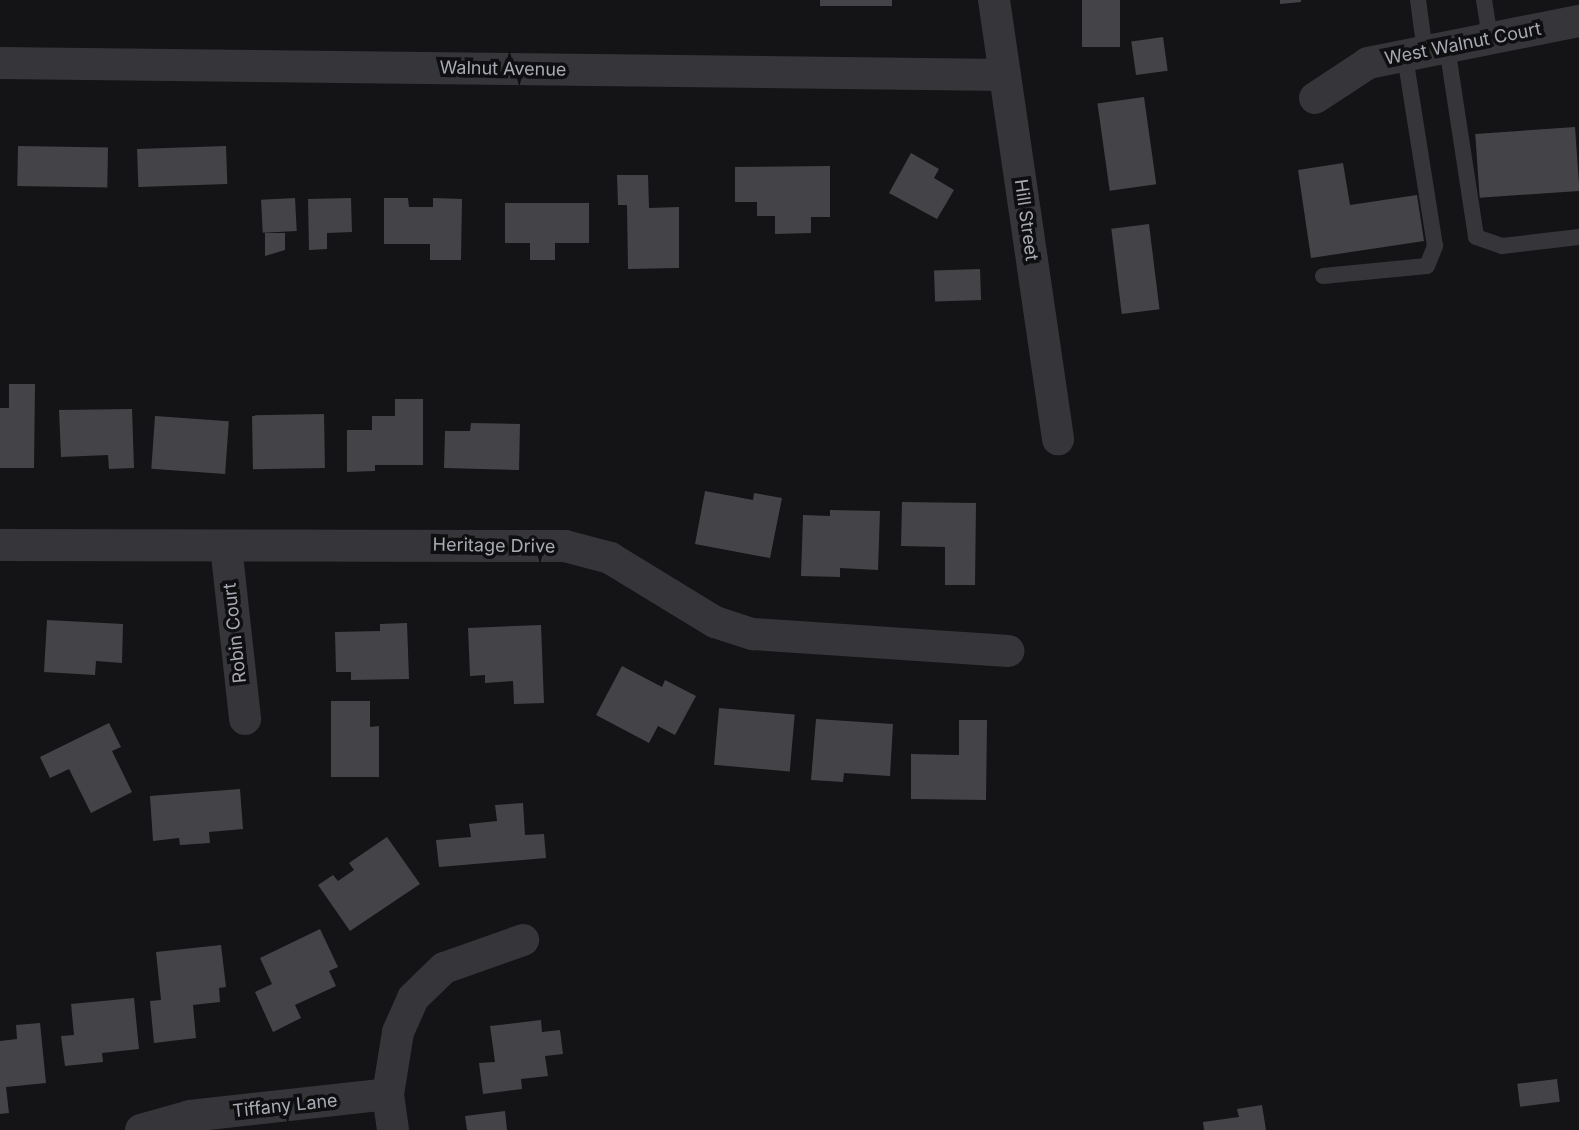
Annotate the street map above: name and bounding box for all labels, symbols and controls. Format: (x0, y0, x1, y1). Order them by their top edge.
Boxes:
street label: West Walnut Court (1383, 18, 1543, 70)
street label: Walnut Avenue (439, 57, 567, 81)
street label: Hill Street (1010, 178, 1042, 262)
street label: Heritage Drive (433, 534, 555, 558)
street label: Robin Court (219, 582, 251, 684)
street label: Tiffany Lane (231, 1090, 339, 1122)

